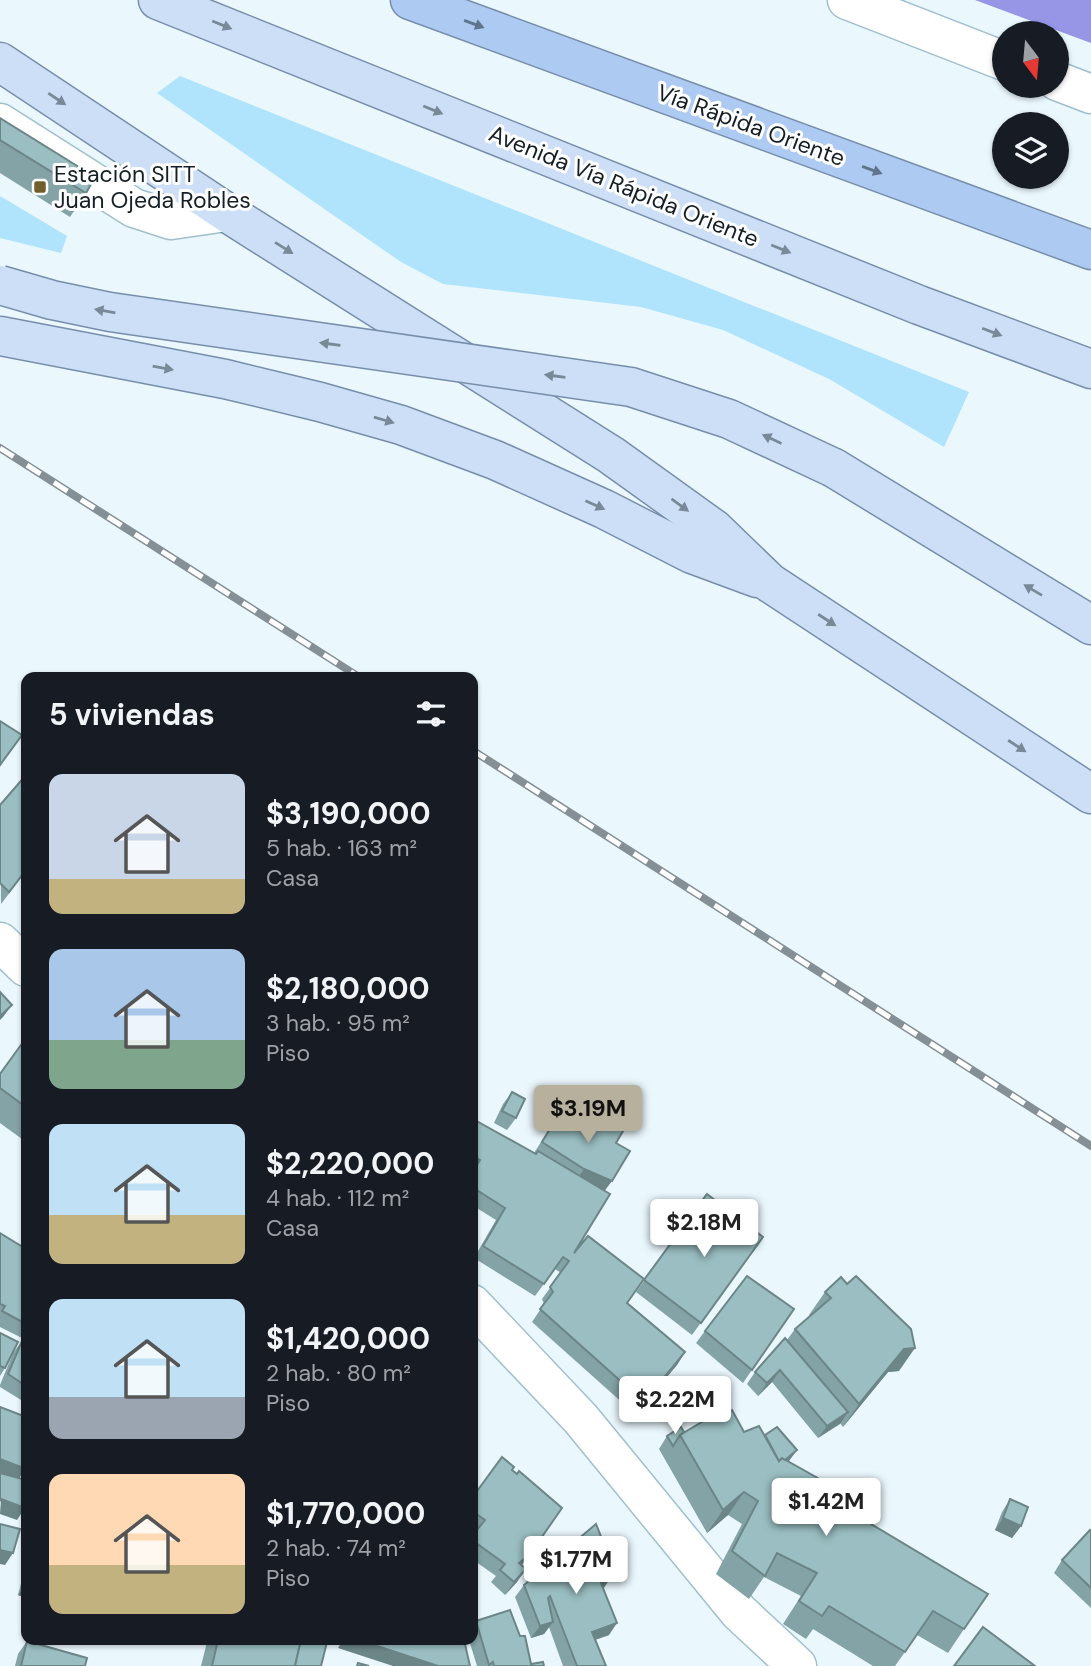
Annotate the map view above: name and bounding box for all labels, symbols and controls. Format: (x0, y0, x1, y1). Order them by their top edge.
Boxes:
one-way arrow (464, 18, 485, 29)
one-way arrow (211, 20, 232, 31)
north arrow (992, 21, 1069, 98)
map controls (992, 21, 1069, 189)
street label: Vía Rápida Oriente (653, 77, 849, 173)
one-way arrow (47, 93, 67, 106)
one-way arrow (423, 104, 444, 115)
button: layers (992, 112, 1069, 189)
street label: Avenida Vía Rápida Oriente (485, 118, 763, 254)
place label: Estación SITT Juan Ojeda Robles (54, 159, 251, 215)
one-way arrow (861, 164, 882, 175)
marker: Estación SITT Juan Ojeda Robles (32, 179, 48, 195)
one-way arrow (274, 242, 293, 255)
one-way arrow (770, 244, 791, 255)
one-way arrow (93, 305, 115, 316)
one-way arrow (982, 327, 1003, 338)
one-way arrow (318, 338, 340, 349)
one-way arrow (152, 363, 174, 374)
one-way arrow (544, 370, 566, 381)
one-way arrow (374, 416, 395, 426)
one-way arrow (762, 433, 782, 445)
one-way arrow (671, 497, 689, 511)
one-way arrow (585, 499, 605, 511)
one-way arrow (1023, 583, 1042, 596)
one-way arrow (817, 614, 837, 627)
text: 5 viviendas (49, 695, 215, 734)
icon: filters (412, 695, 450, 733)
one-way arrow (1007, 739, 1027, 752)
text: $3,190,000 (266, 794, 431, 833)
icon: home (105, 802, 189, 886)
text: 5 hab. · 163 m² (266, 833, 417, 863)
text: Casa (266, 863, 319, 893)
text: $2,180,000 (266, 969, 430, 1008)
icon: home (105, 977, 189, 1061)
text: 3 hab. · 95 m² (266, 1008, 410, 1038)
text: Piso (266, 1038, 310, 1068)
pin: $3.19M (531, 1086, 645, 1145)
text: $3.19M (550, 1093, 626, 1123)
text: $2,220,000 (266, 1144, 434, 1183)
icon: home (105, 1152, 189, 1236)
text: 4 hab. · 112 m² (266, 1183, 409, 1213)
pin: $2.18M (647, 1200, 761, 1259)
text: $2.18M (666, 1207, 742, 1237)
text: Casa (266, 1213, 319, 1243)
text: $1,420,000 (266, 1319, 430, 1358)
icon: home (105, 1327, 189, 1411)
text: 2 hab. · 80 m² (266, 1358, 411, 1388)
pin: $2.22M (618, 1376, 732, 1436)
text: $2.22M (635, 1384, 715, 1414)
text: Piso (266, 1388, 310, 1418)
pin: $1.42M (769, 1478, 883, 1538)
text: $1.42M (788, 1486, 864, 1516)
text: $1,770,000 (266, 1494, 425, 1533)
icon: home (105, 1502, 189, 1586)
text: 2 hab. · 74 m² (266, 1533, 406, 1563)
pin: $1.77M (519, 1536, 633, 1596)
text: $1.77M (540, 1544, 612, 1574)
text: Piso (266, 1563, 310, 1593)

